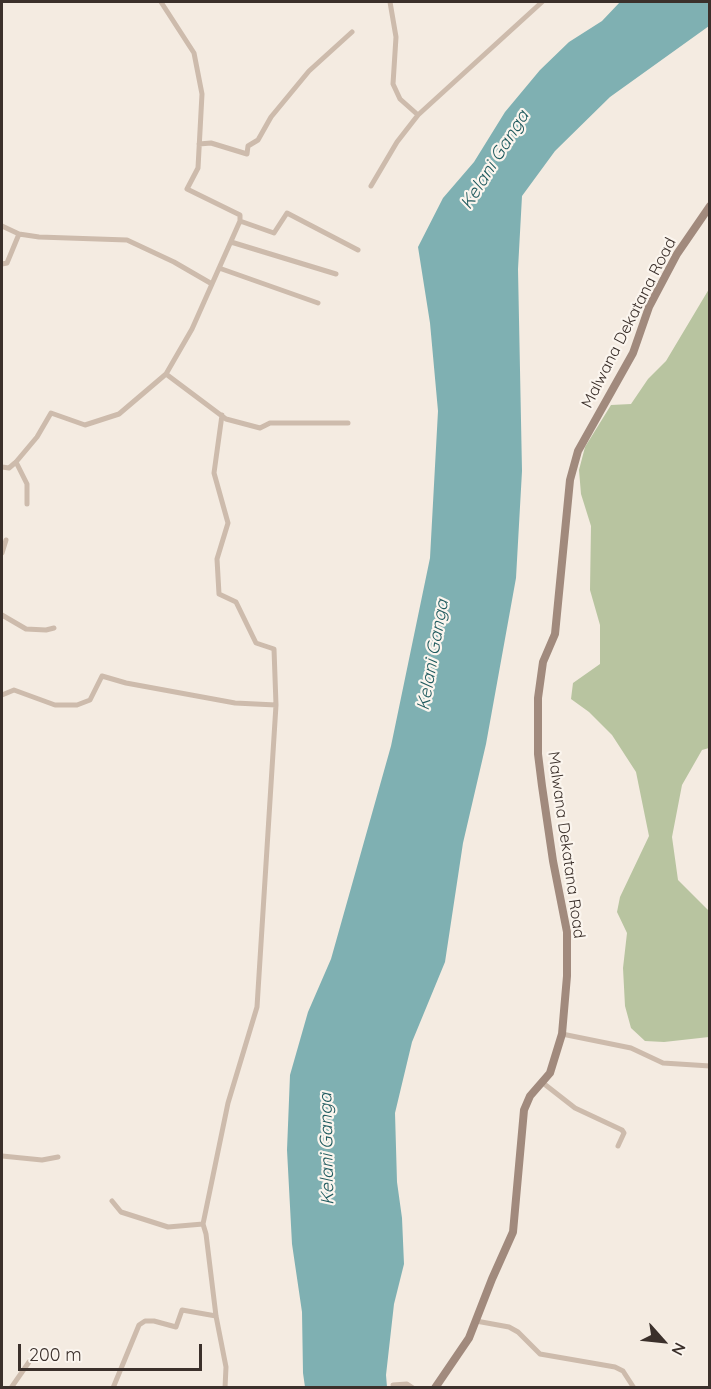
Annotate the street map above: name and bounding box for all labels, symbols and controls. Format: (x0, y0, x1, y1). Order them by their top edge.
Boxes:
water label: Kelani Ganga (456, 107, 534, 213)
street label: Malwana Dekatana Road (578, 235, 680, 411)
water label: Kelani Ganga (413, 598, 453, 712)
street label: Malwana Dekatana Road (543, 750, 589, 940)
water label: Kelani Ganga (315, 1093, 339, 1205)
north arrow (633, 1311, 693, 1371)
scale bar (21, 1332, 206, 1370)
text: N (667, 1339, 691, 1359)
text: 200 m (29, 1343, 82, 1366)

